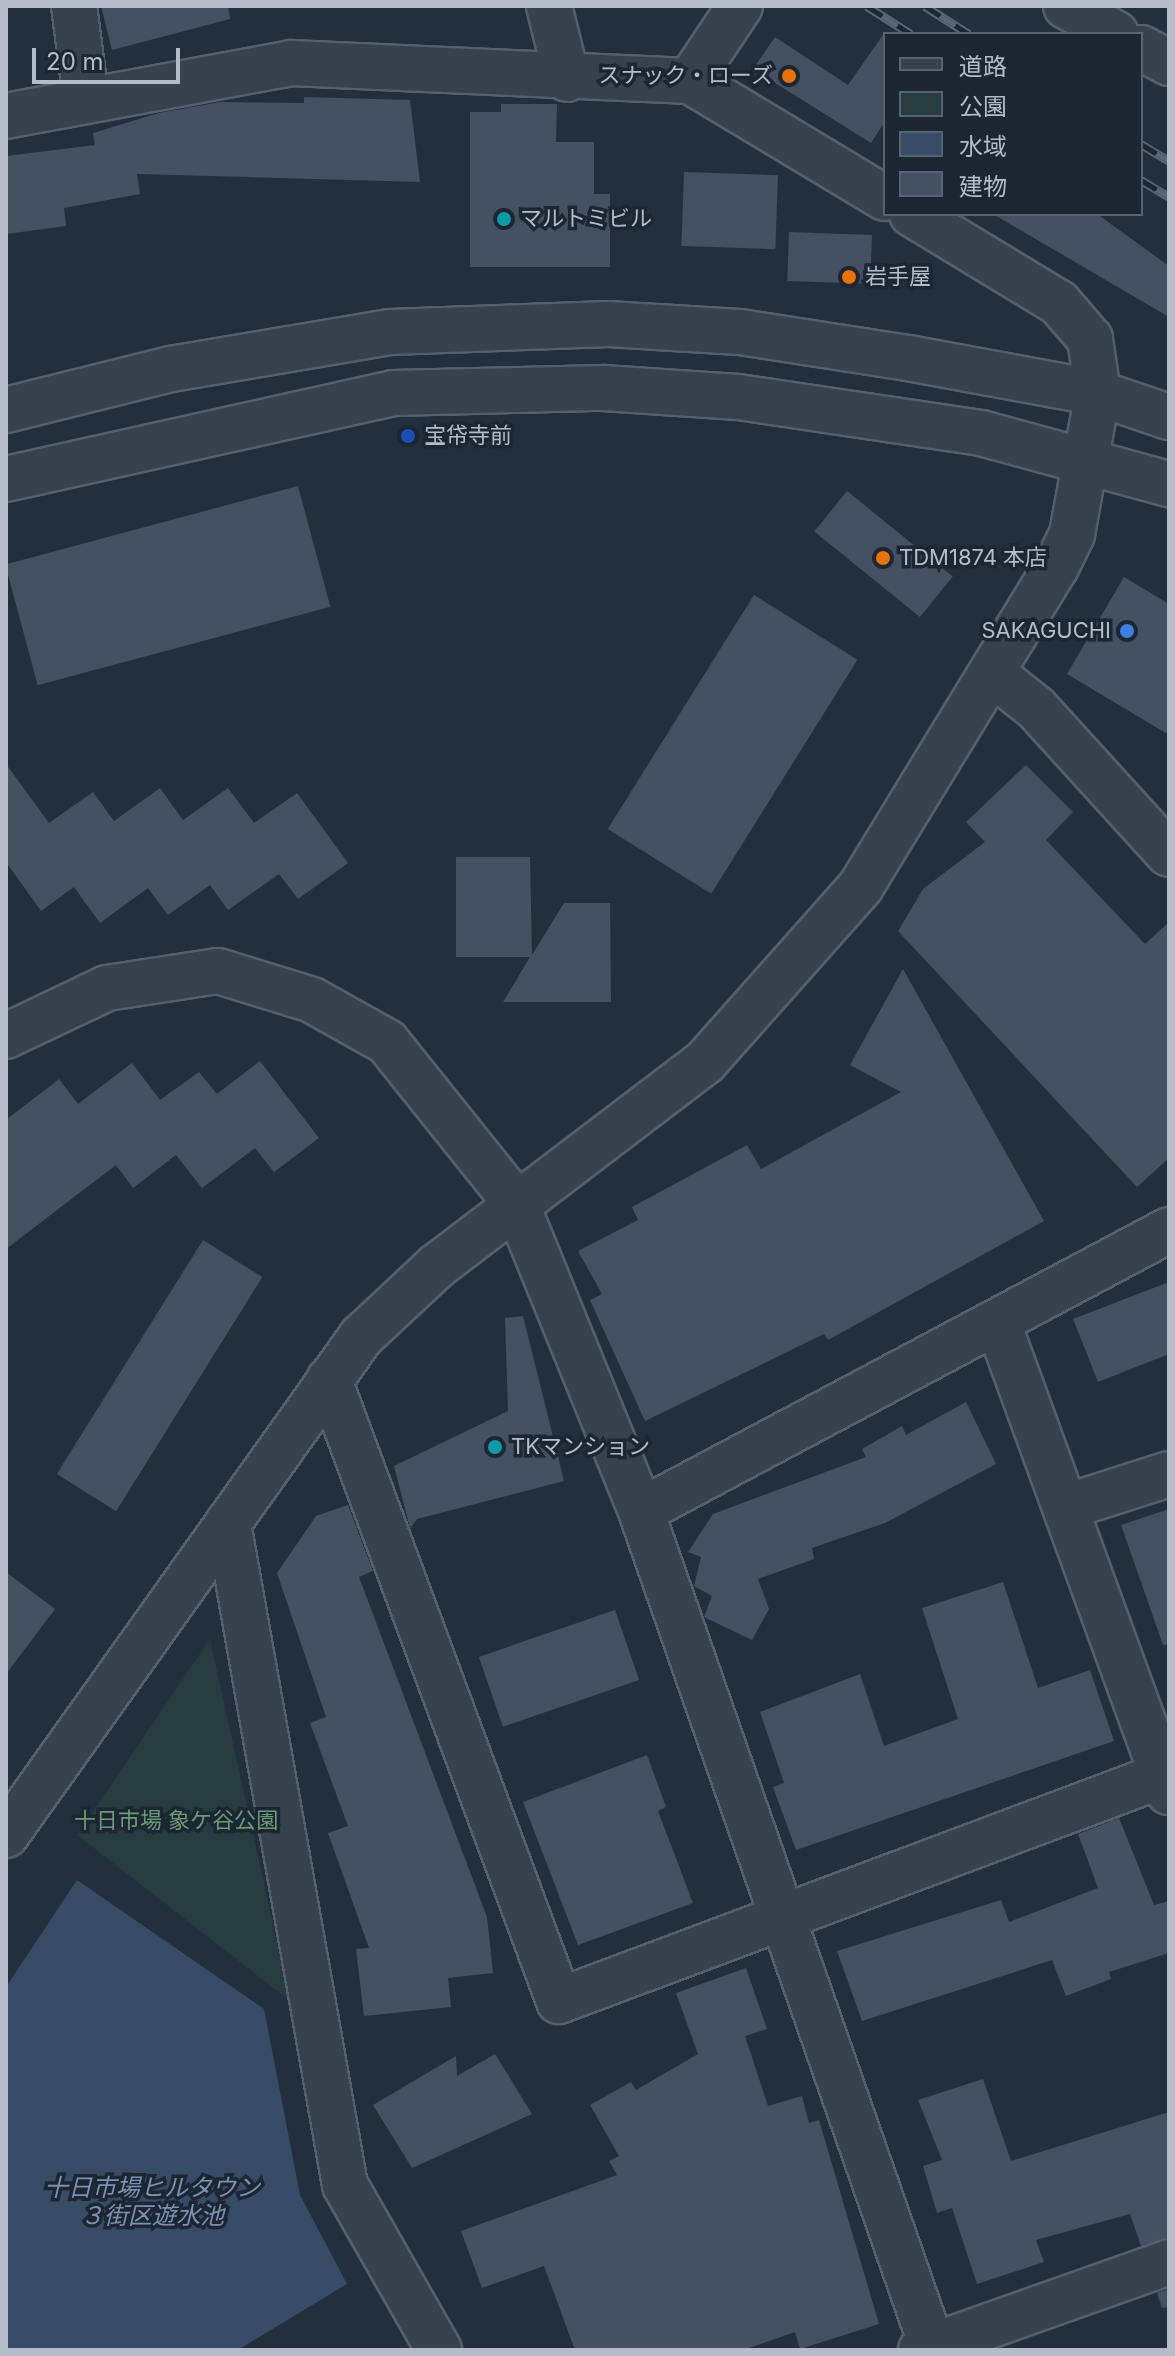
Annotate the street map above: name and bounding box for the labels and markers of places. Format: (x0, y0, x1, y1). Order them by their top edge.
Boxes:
place label: スナック・ローズ (597, 63, 773, 89)
marker: スナック・ローズ (780, 67, 798, 85)
place label: マルトミビル (520, 206, 652, 232)
marker: マルトミビル (495, 210, 513, 228)
place label: 岩手屋 (865, 264, 931, 290)
marker: 岩手屋 (840, 268, 858, 286)
place label: 宝帒寺前 (424, 423, 512, 449)
marker: 宝帒寺前 (399, 427, 417, 445)
place label: TDM1874 本店 (899, 545, 1047, 571)
marker: TDM1874 本店 (874, 549, 892, 567)
place label: SAKAGUCHI (981, 618, 1111, 644)
marker: SAKAGUCHI (1118, 622, 1136, 640)
place label: TKマンション (511, 1434, 650, 1460)
marker: TKマンション (486, 1438, 504, 1456)

